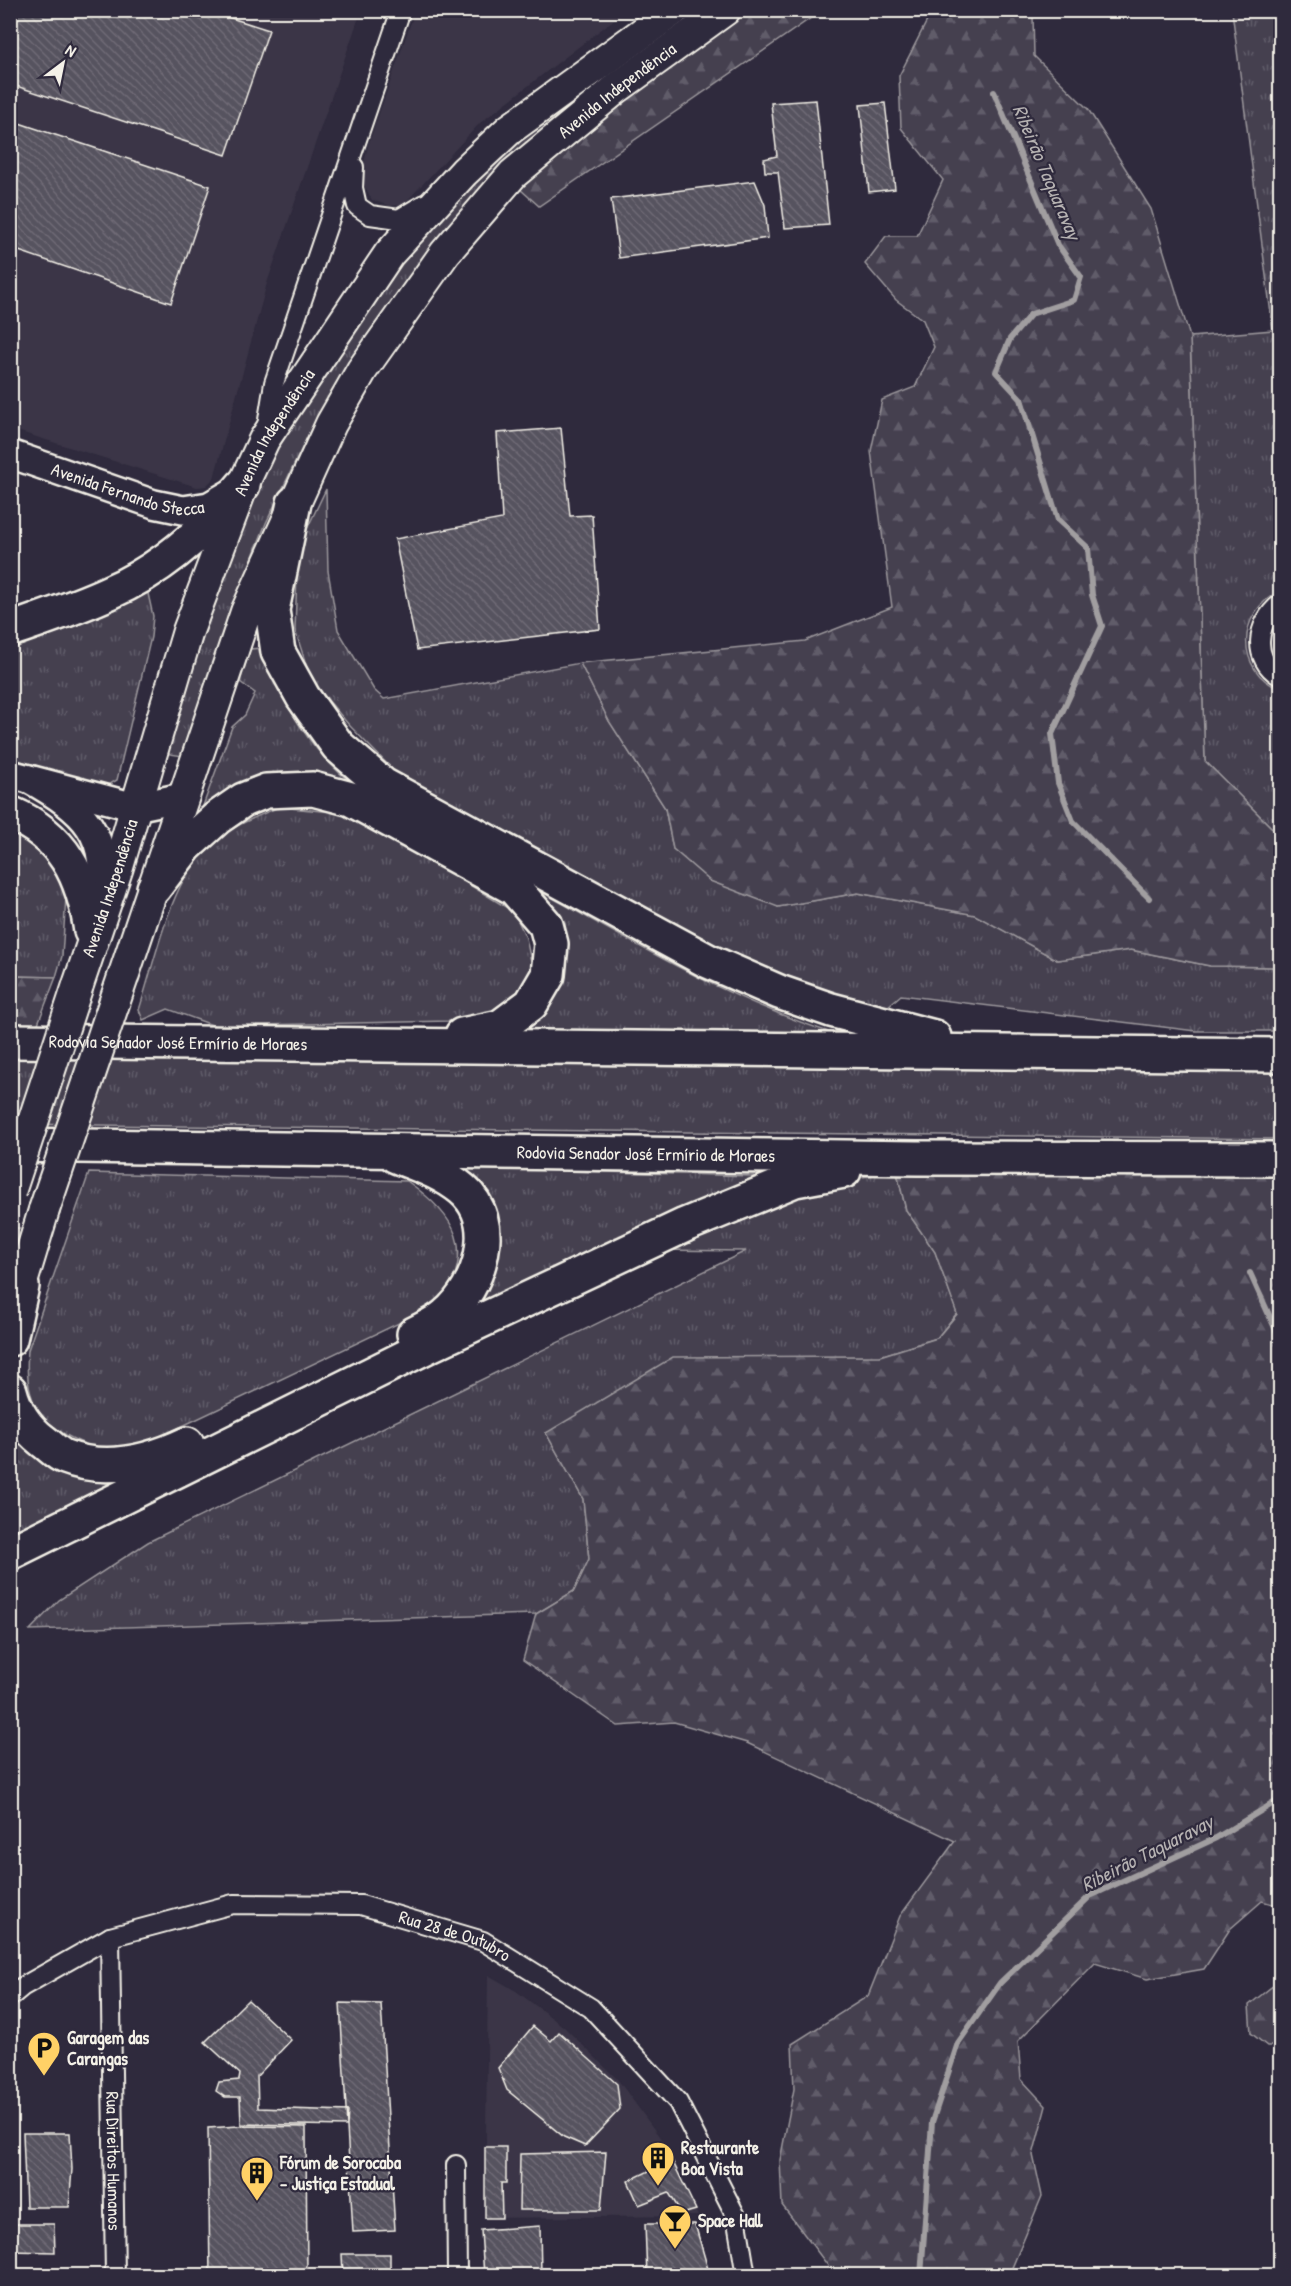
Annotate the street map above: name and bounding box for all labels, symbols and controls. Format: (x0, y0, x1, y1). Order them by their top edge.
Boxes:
north arrow (33, 33, 93, 93)
street label: Avenida Independência (552, 36, 681, 144)
text: N (62, 39, 81, 62)
water label: Ribeirão Taquaravay (1006, 100, 1089, 246)
street label: Avenida Independência (227, 364, 320, 499)
street label: Avenida Fernando Stecca (48, 456, 206, 522)
street label: Avenida Independência (75, 816, 144, 960)
street label: Rodovia Senador José Ermírio de Moraes (49, 1028, 307, 1056)
street label: Rodovia Senador José Ermírio de Moraes (517, 1139, 775, 1168)
water label: Ribeirão Taquaravay (1076, 1807, 1220, 1898)
street label: Rua 28 de Outubro (396, 1904, 516, 1967)
place label: Garagem das Carangas (67, 2025, 149, 2072)
parking icon: Garagem das Carangas (26, 2030, 62, 2077)
street label: Rua Direitos Humanos (100, 2091, 127, 2231)
place label: Restaurante Boa Vista (681, 2135, 760, 2181)
building icon: Restaurante Boa Vista (640, 2140, 676, 2187)
place label: Fórum de Sorocaba - Justiça Estadual (279, 2150, 402, 2196)
building icon: Fórum de Sorocaba - Justiça Estadual (239, 2155, 275, 2202)
bar icon: Space Hall (657, 2203, 693, 2250)
place label: Space Hall (698, 2208, 764, 2234)

